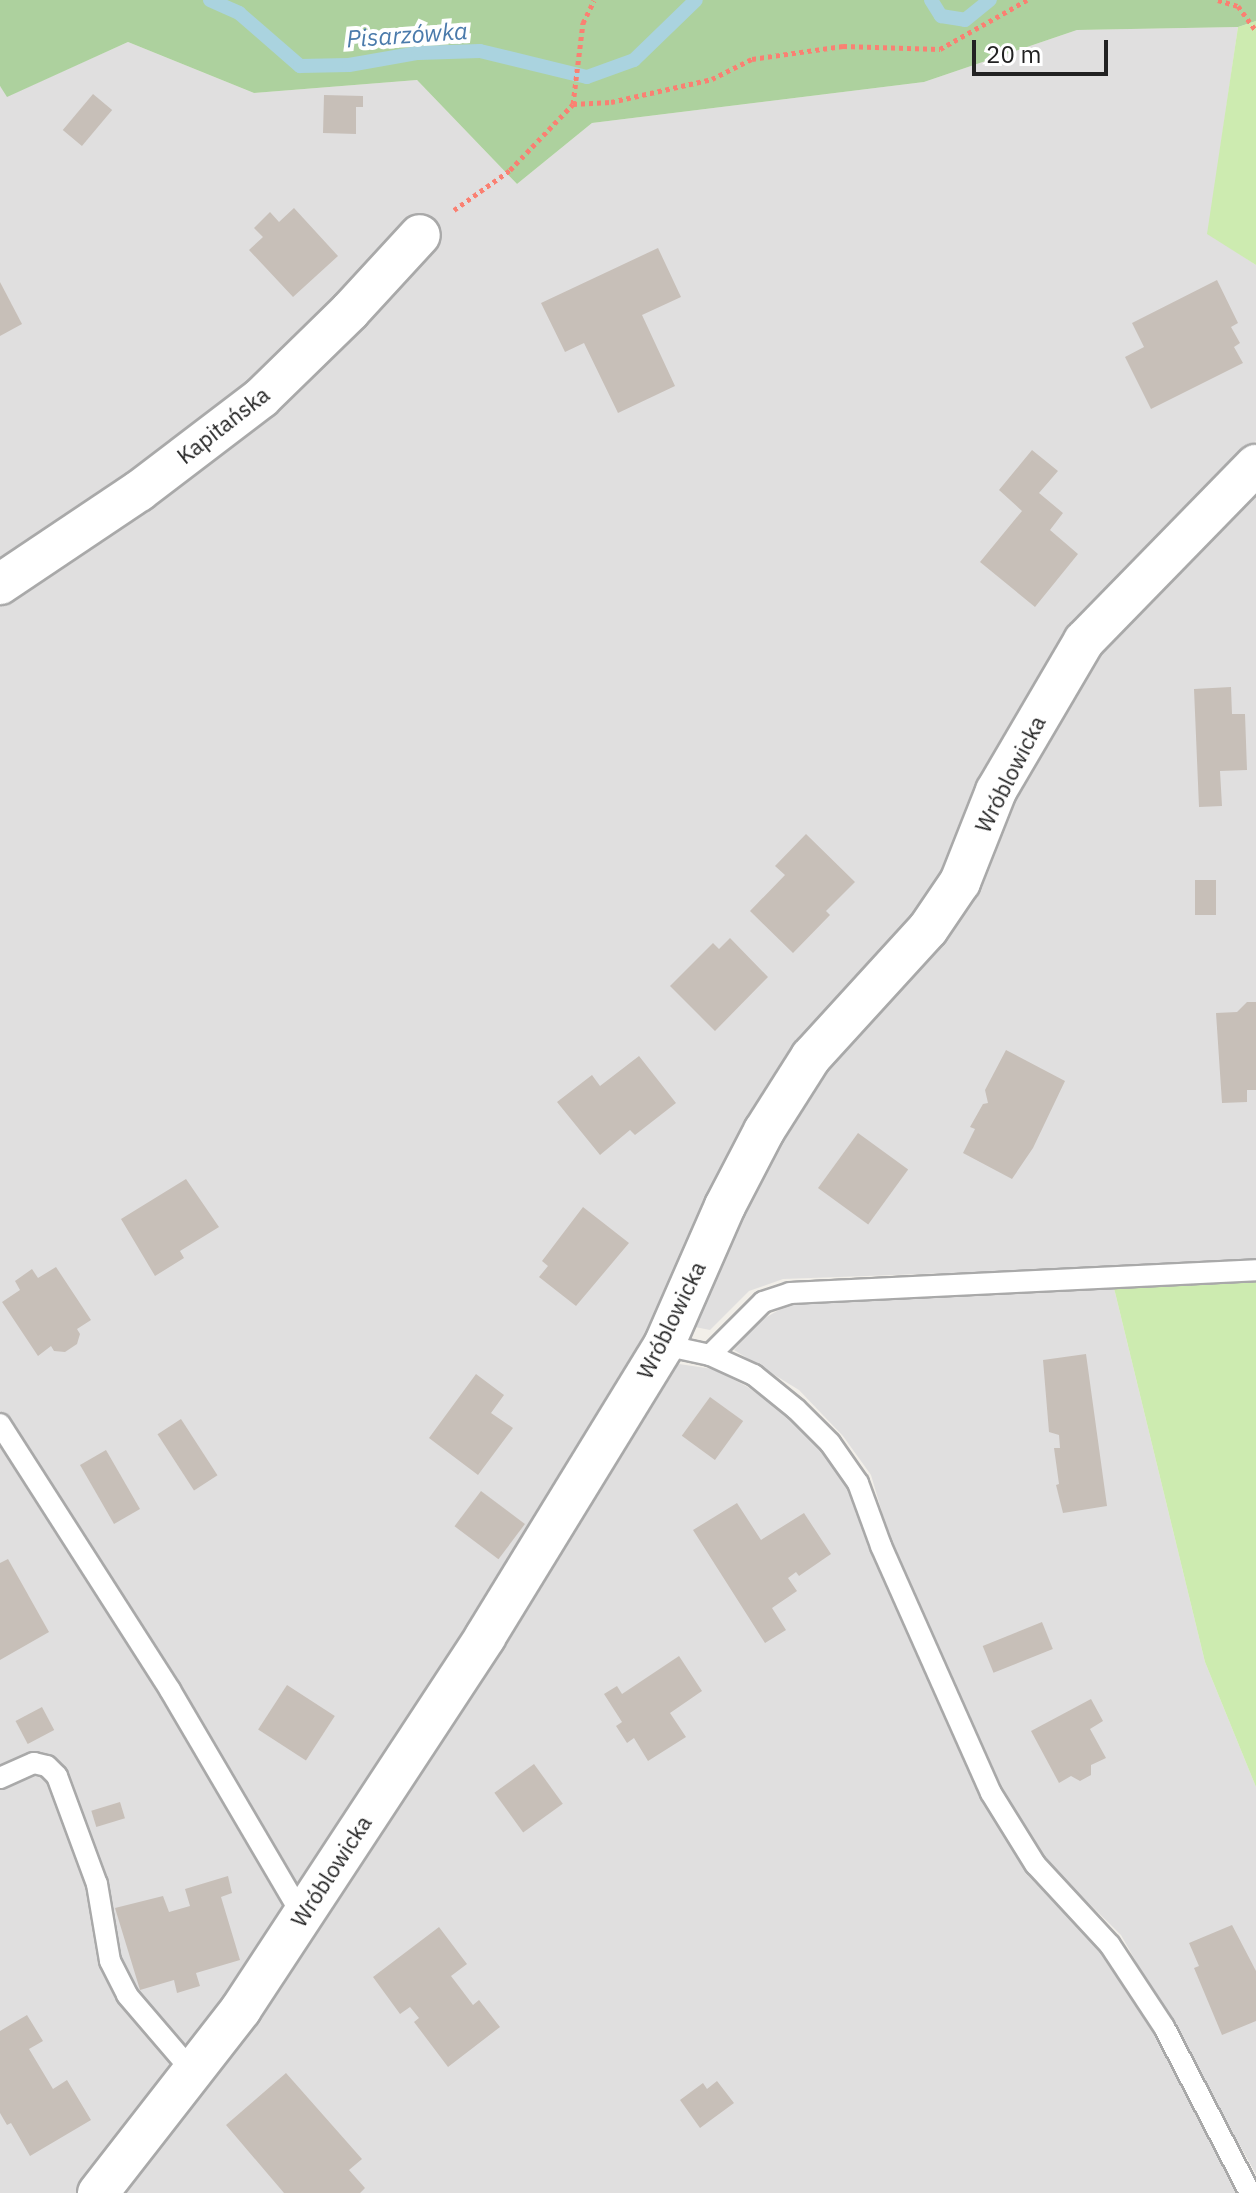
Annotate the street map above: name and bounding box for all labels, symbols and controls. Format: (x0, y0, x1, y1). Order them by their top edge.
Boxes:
water label: Pisarzówka (345, 16, 469, 54)
scale bar (976, 24, 1112, 74)
text: 20 m (986, 38, 1041, 70)
street label: Kapitańska (172, 381, 274, 469)
street label: Wróblowicka (969, 711, 1051, 837)
street label: Wróblowicka (631, 1257, 711, 1383)
street label: Wróblowicka (285, 1810, 377, 1932)

